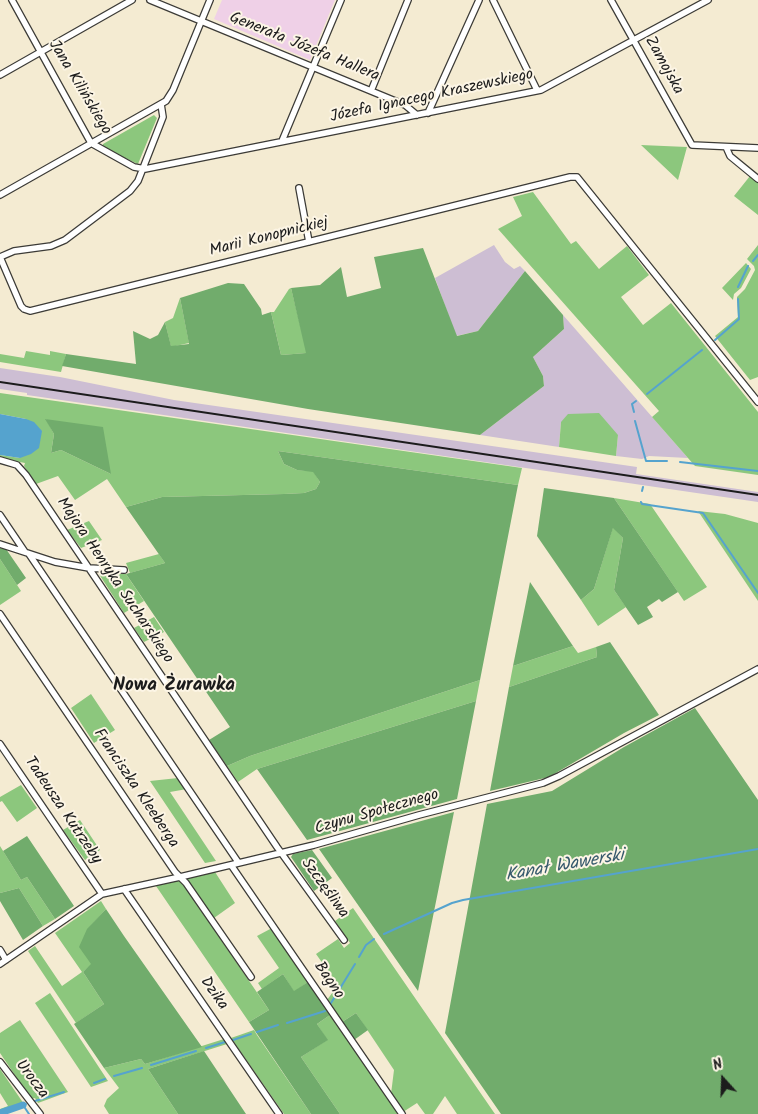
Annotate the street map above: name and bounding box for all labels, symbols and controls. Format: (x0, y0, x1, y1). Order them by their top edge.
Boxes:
street label: Generała Józefa Hallera (226, 9, 382, 87)
street label: Zamojska (639, 34, 687, 98)
street label: Jana Kilińskiego (43, 37, 115, 139)
street label: Józefa Ignacego Kraszewskiego (329, 66, 535, 128)
street label: Marii Konopnickiej (208, 214, 330, 262)
street label: Majora Henryka Sucharskiego (51, 494, 177, 668)
district label: Nowa Żurawka (113, 676, 235, 698)
street label: Franciszka Kleeberga (88, 726, 182, 852)
street label: Tadeusza Kutrzeby (19, 754, 105, 868)
street label: Czynu Społecznego (313, 786, 441, 840)
water label: Kanał Wawerski (504, 846, 626, 888)
street label: Szczęśliwa (296, 855, 352, 923)
street label: Bagno (309, 959, 347, 1003)
street label: Dzika (195, 974, 231, 1014)
text: N (710, 1053, 726, 1077)
north arrow (698, 1054, 748, 1104)
street label: Urocza (10, 1057, 52, 1103)

